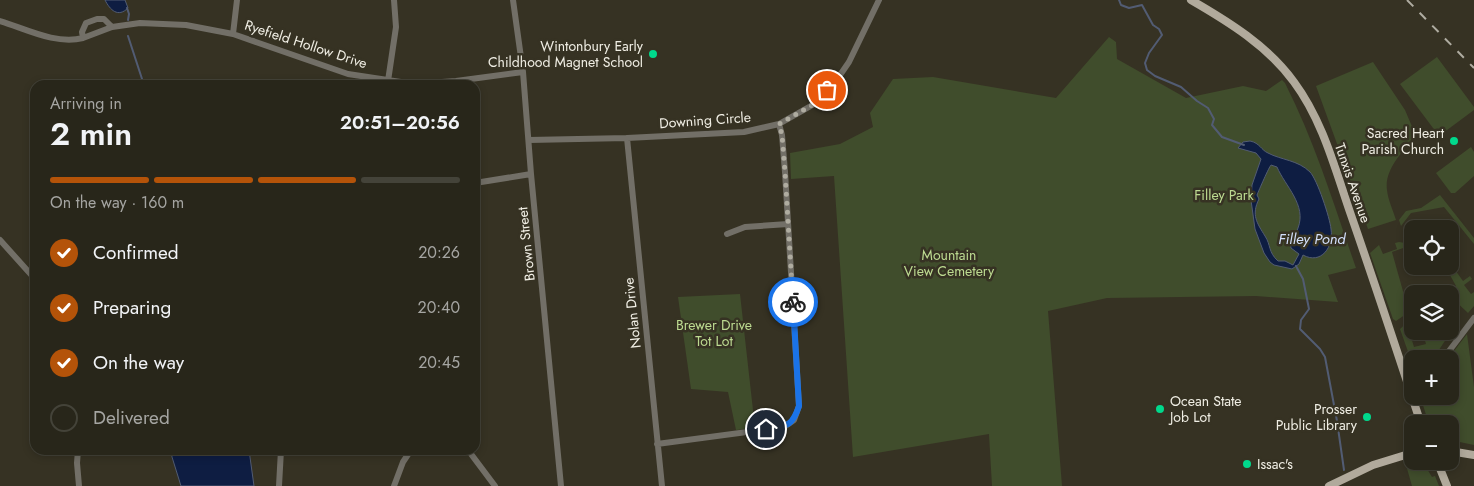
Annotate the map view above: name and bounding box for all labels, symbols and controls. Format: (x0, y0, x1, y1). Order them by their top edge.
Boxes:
street label: Ryefield Hollow Drive (242, 15, 370, 73)
place label: Wintonbury Early Childhood Magnet School (488, 36, 644, 72)
marker: Wintonbury Early Childhood Magnet School (647, 48, 659, 60)
pin (806, 69, 848, 111)
icon: bag (813, 76, 841, 104)
text: Arriving in (50, 92, 122, 115)
street label: Downing Circle (658, 107, 752, 133)
text: 20:51–20:56 (340, 109, 460, 136)
text: 2 min (50, 111, 132, 157)
place label: Sacred Heart Parish Church (1361, 123, 1445, 159)
marker: Sacred Heart Parish Church (1448, 135, 1460, 147)
street label: Tunxis Avenue (1330, 140, 1376, 226)
park label: Filley Park (1194, 185, 1255, 205)
text: On the way · 160 m (50, 191, 184, 214)
street label: Brown Street (512, 205, 540, 282)
map controls (1404, 220, 1459, 470)
button: locate (1404, 220, 1459, 275)
water label: Filley Pond (1278, 228, 1346, 250)
icon: check (50, 239, 78, 267)
text: Confirmed (93, 239, 179, 266)
text: 20:26 (418, 241, 460, 264)
park label: Mountain View Cemetery (904, 245, 995, 281)
street label: Nolan Drive (618, 277, 646, 349)
courier (768, 277, 818, 327)
button: layers (1404, 285, 1459, 340)
icon: bike (779, 288, 807, 316)
icon: check (50, 294, 78, 322)
text: Preparing (93, 294, 171, 321)
text: 20:40 (418, 296, 460, 319)
park label: Brewer Drive Tot Lot (676, 315, 752, 351)
icon: check (50, 349, 78, 377)
text: On the way (93, 349, 184, 376)
button: + (1404, 350, 1459, 405)
text: 20:45 (418, 351, 460, 374)
place label: Ocean State Job Lot (1168, 391, 1242, 427)
place label: Prosser Public Library (1276, 399, 1358, 435)
marker: Ocean State Job Lot (1154, 403, 1166, 415)
text: Delivered (93, 404, 170, 431)
pin (745, 408, 787, 450)
marker: Prosser Public Library (1361, 411, 1373, 423)
icon: home (752, 415, 780, 443)
button: − (1404, 415, 1459, 470)
place label: Issac's (1257, 454, 1293, 474)
marker: Issac's (1241, 458, 1253, 470)

